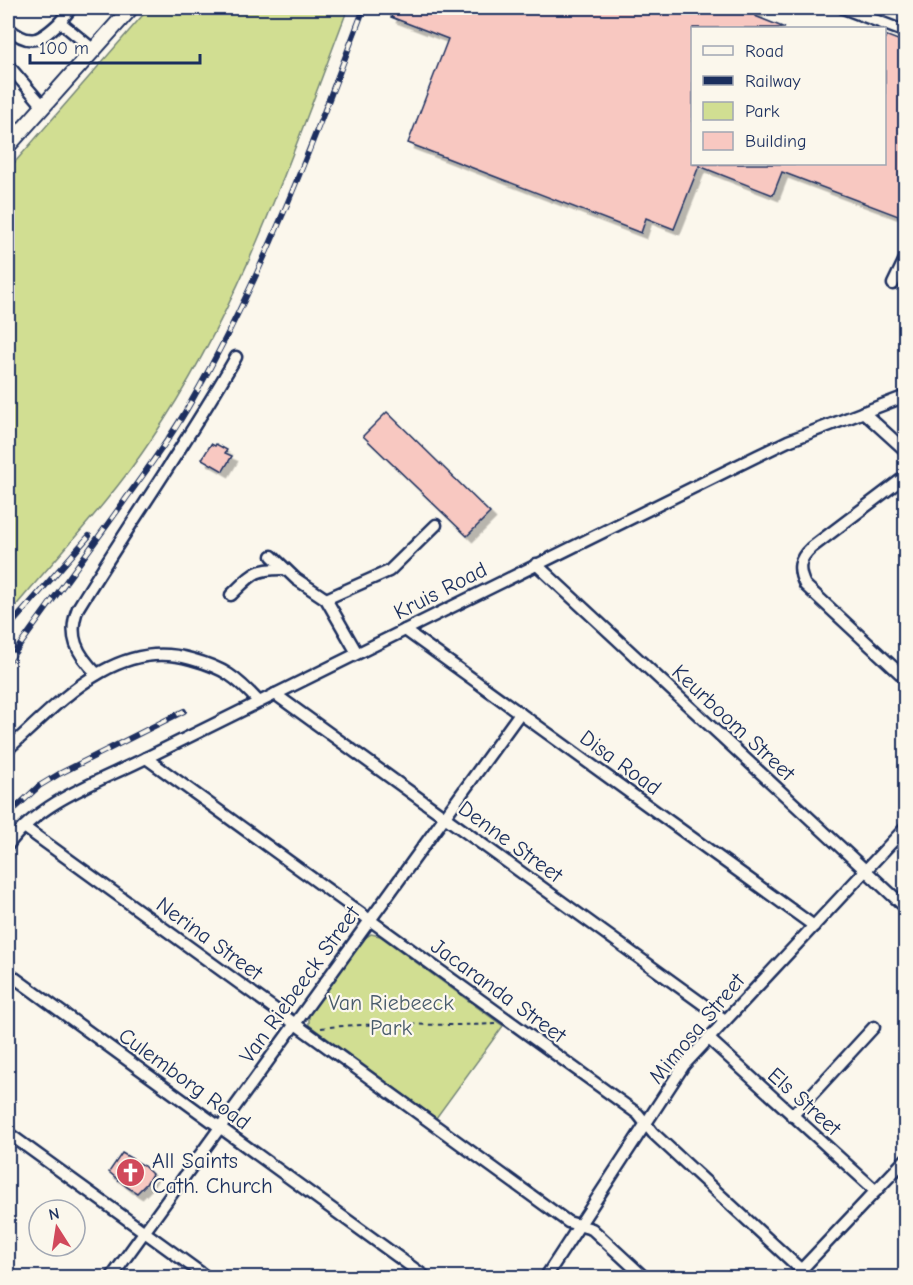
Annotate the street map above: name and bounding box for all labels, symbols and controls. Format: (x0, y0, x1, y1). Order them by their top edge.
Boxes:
scale bar (30, 27, 200, 65)
legend (691, 27, 886, 165)
text: 100 m (39, 38, 89, 59)
text: Road (745, 41, 784, 62)
text: Railway (745, 71, 802, 92)
text: Park (745, 101, 780, 122)
text: Building (745, 131, 807, 152)
street label: Kruis Road (389, 556, 491, 625)
street label: Keurboom Street (666, 659, 801, 787)
street label: Disa Road (575, 725, 666, 801)
street label: Denne Street (453, 795, 568, 889)
street label: Nerina Street (151, 892, 268, 987)
street label: Van Riebeeck Street (234, 900, 366, 1068)
street label: Jacaranda Street (426, 933, 572, 1049)
street label: Mimosa Street (643, 968, 751, 1089)
park label: Van Riebeeck Park (328, 990, 454, 1041)
street label: Culemborg Road (113, 1022, 255, 1135)
street label: Els Street (762, 1062, 847, 1142)
place label: All Saints Cath. Church (152, 1148, 273, 1199)
church icon: All Saints Cath. Church (115, 1157, 147, 1189)
north arrow (27, 1198, 87, 1258)
text: N (47, 1204, 61, 1224)

